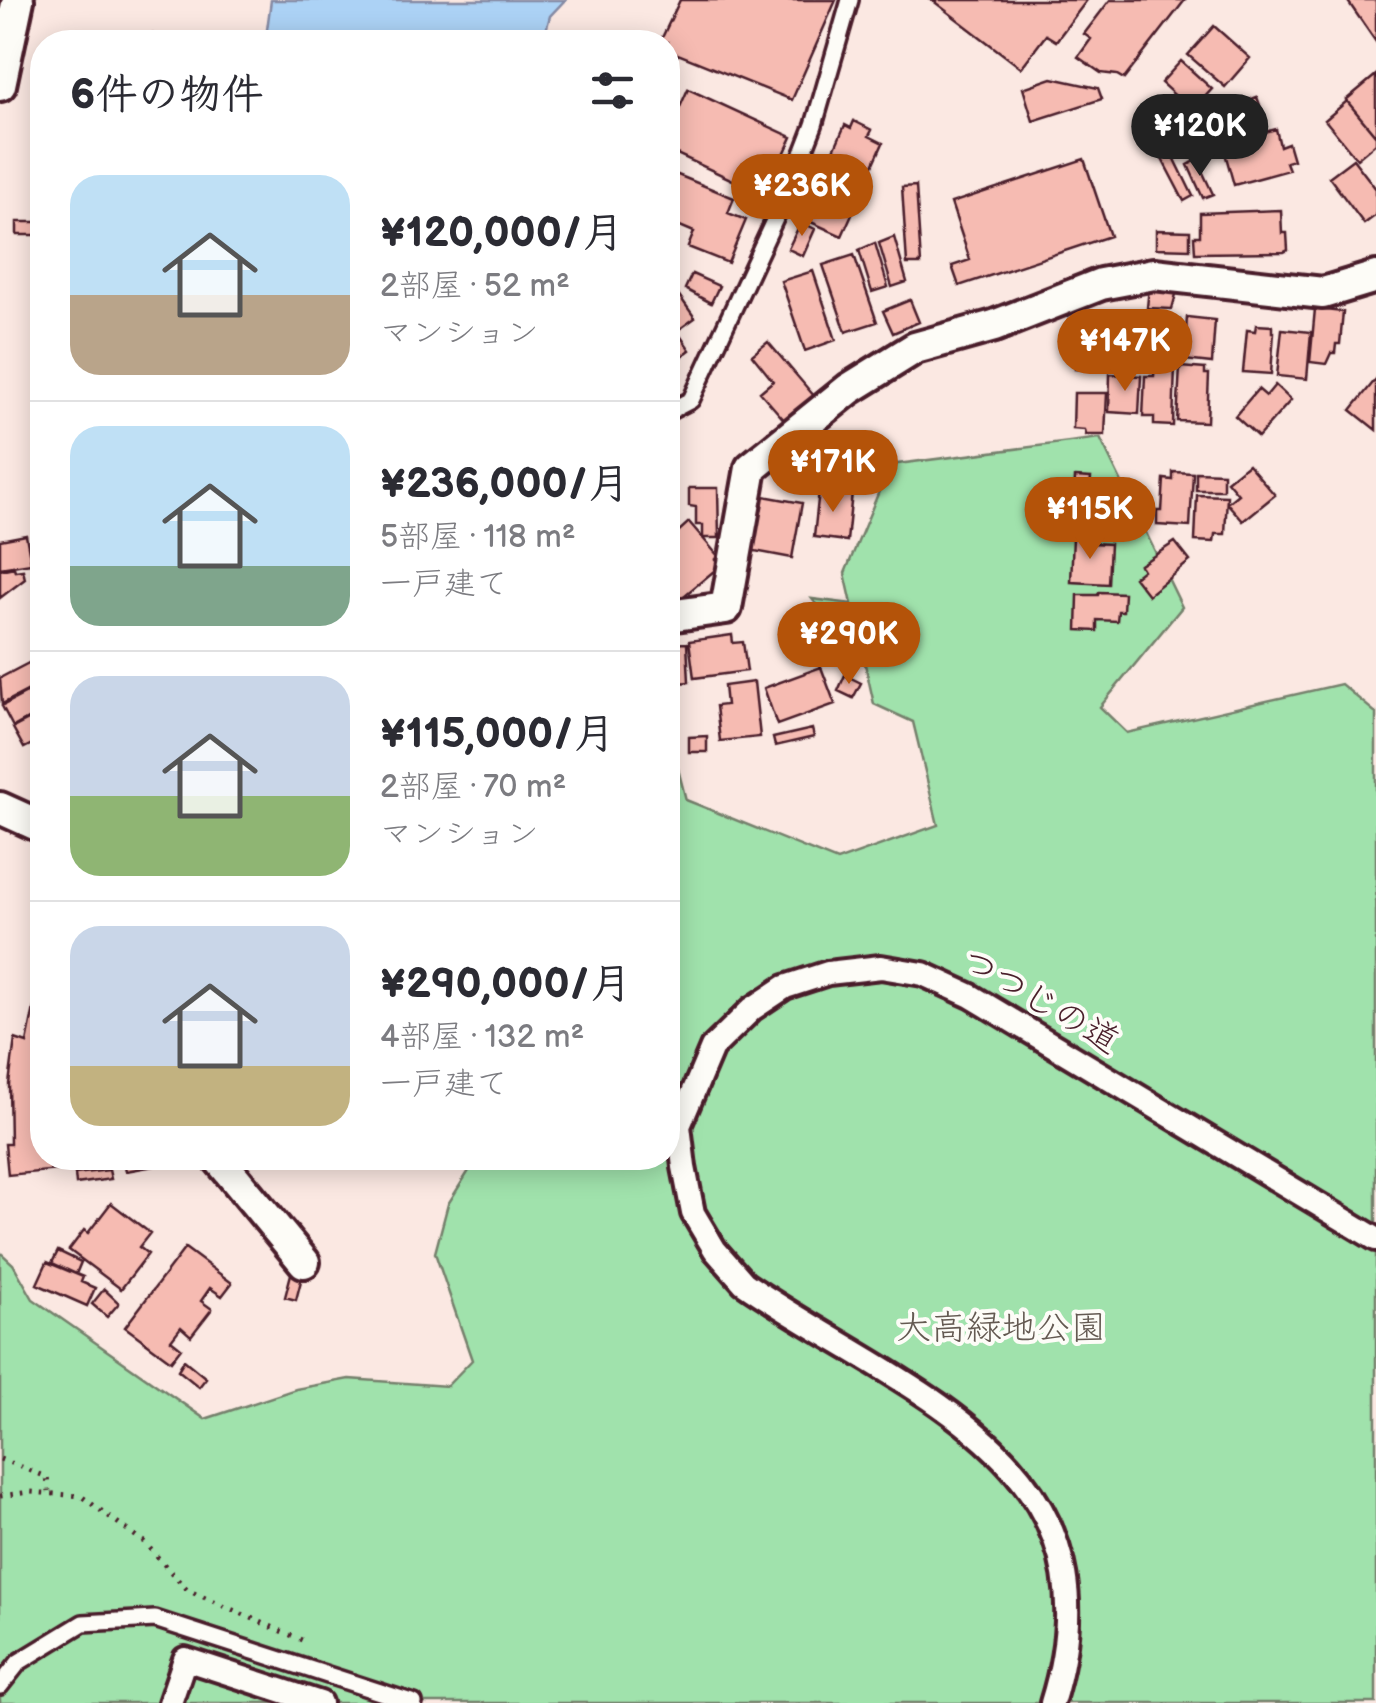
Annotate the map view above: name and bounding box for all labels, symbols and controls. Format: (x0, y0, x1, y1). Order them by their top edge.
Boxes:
icon: filters (585, 63, 640, 118)
text: 6件の物件 (70, 70, 263, 121)
pin: ¥120K (1130, 94, 1270, 179)
text: ¥120K (1153, 107, 1247, 146)
pin: ¥236K (732, 154, 872, 239)
text: ¥236K (753, 167, 851, 206)
text: ¥120,000/月 (380, 208, 624, 259)
icon: home (150, 215, 270, 335)
text: 2部屋 · 52 m² (380, 267, 570, 306)
pin: ¥147K (1055, 309, 1195, 394)
text: マンション (380, 314, 539, 353)
text: ¥147K (1079, 322, 1171, 361)
pin: ¥171K (763, 430, 903, 515)
text: ¥171K (790, 443, 876, 482)
text: ¥236,000/月 (380, 459, 630, 510)
icon: home (150, 466, 270, 586)
pin: ¥115K (1020, 477, 1160, 562)
text: ¥115K (1047, 490, 1133, 529)
text: 5部屋 · 118 m² (380, 518, 576, 557)
text: 一戸建て (380, 565, 508, 604)
pin: ¥290K (779, 602, 919, 687)
text: ¥290K (799, 615, 899, 654)
text: ¥115,000/月 (380, 709, 615, 760)
icon: home (150, 716, 270, 836)
text: 2部屋 · 70 m² (380, 768, 566, 807)
text: マンション (380, 815, 539, 854)
street label: つつじの道 (954, 939, 1127, 1064)
text: ¥290,000/月 (380, 959, 632, 1010)
icon: home (150, 966, 270, 1086)
text: 4部屋 · 132 m² (380, 1018, 584, 1057)
text: 一戸建て (380, 1065, 508, 1104)
park label: 大高緑地公園 (896, 1307, 1106, 1350)

